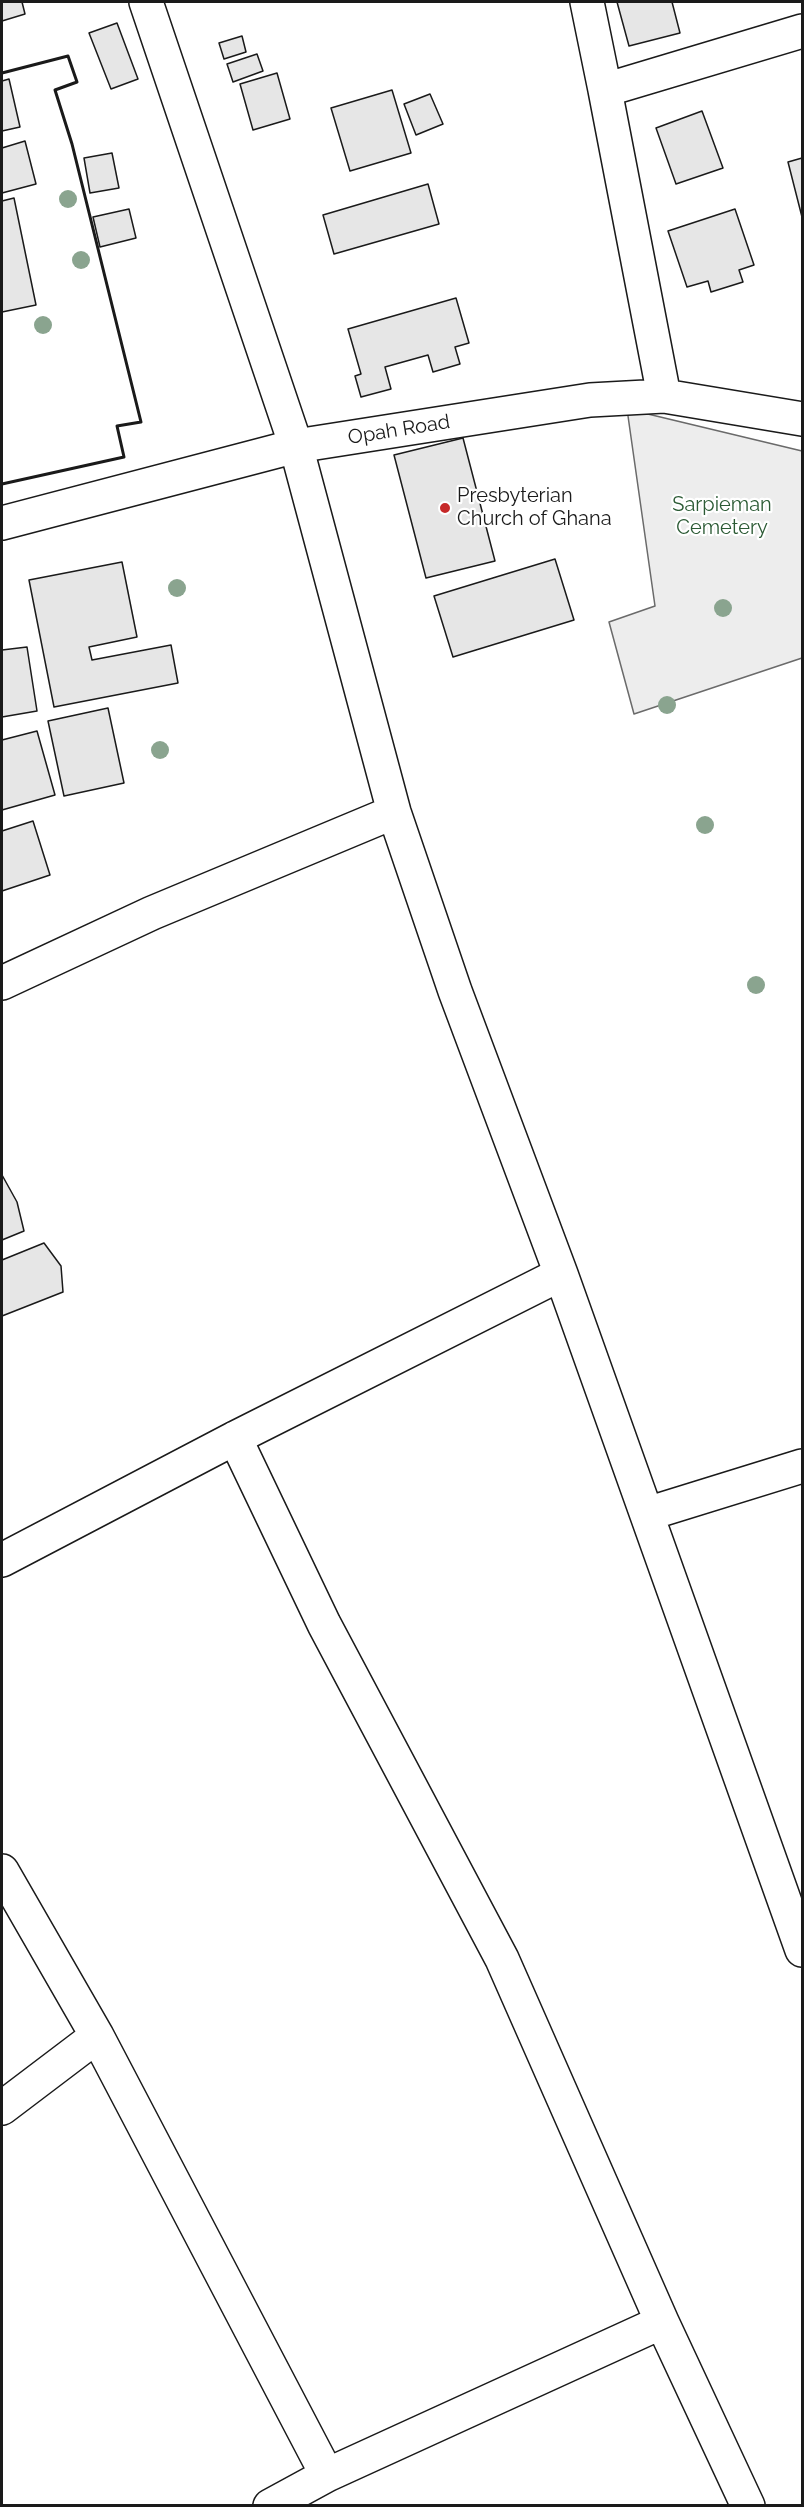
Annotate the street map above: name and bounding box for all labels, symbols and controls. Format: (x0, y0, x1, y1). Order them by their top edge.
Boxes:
street label: Opah Road (346, 410, 452, 450)
place label: Presbyterian Church of Ghana (457, 484, 612, 531)
park label: Sarpieman Cemetery (672, 493, 772, 540)
marker: Presbyterian Church of Ghana (438, 501, 452, 515)

